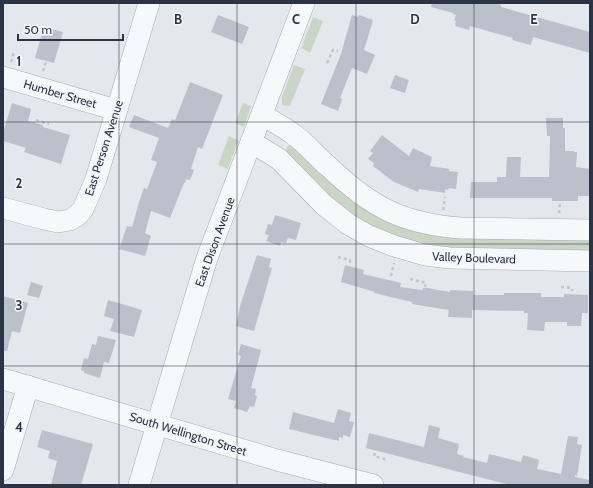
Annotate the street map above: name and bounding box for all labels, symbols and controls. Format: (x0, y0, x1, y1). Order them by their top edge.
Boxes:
text: B (174, 11, 182, 27)
text: C (292, 11, 300, 27)
text: D (410, 11, 420, 27)
text: E (530, 11, 538, 27)
scale bar (18, 16, 123, 42)
text: 50 m (24, 22, 52, 37)
text: 1 (17, 53, 21, 69)
street label: Humber Street (22, 76, 98, 111)
street label: East Person Avenue (81, 98, 126, 198)
text: 2 (16, 175, 23, 191)
street label: East Dison Avenue (191, 195, 238, 289)
street label: Valley Boulevard (432, 249, 516, 266)
text: 3 (15, 297, 23, 313)
street label: South Wellington Street (128, 409, 249, 459)
text: 4 (15, 419, 23, 435)

